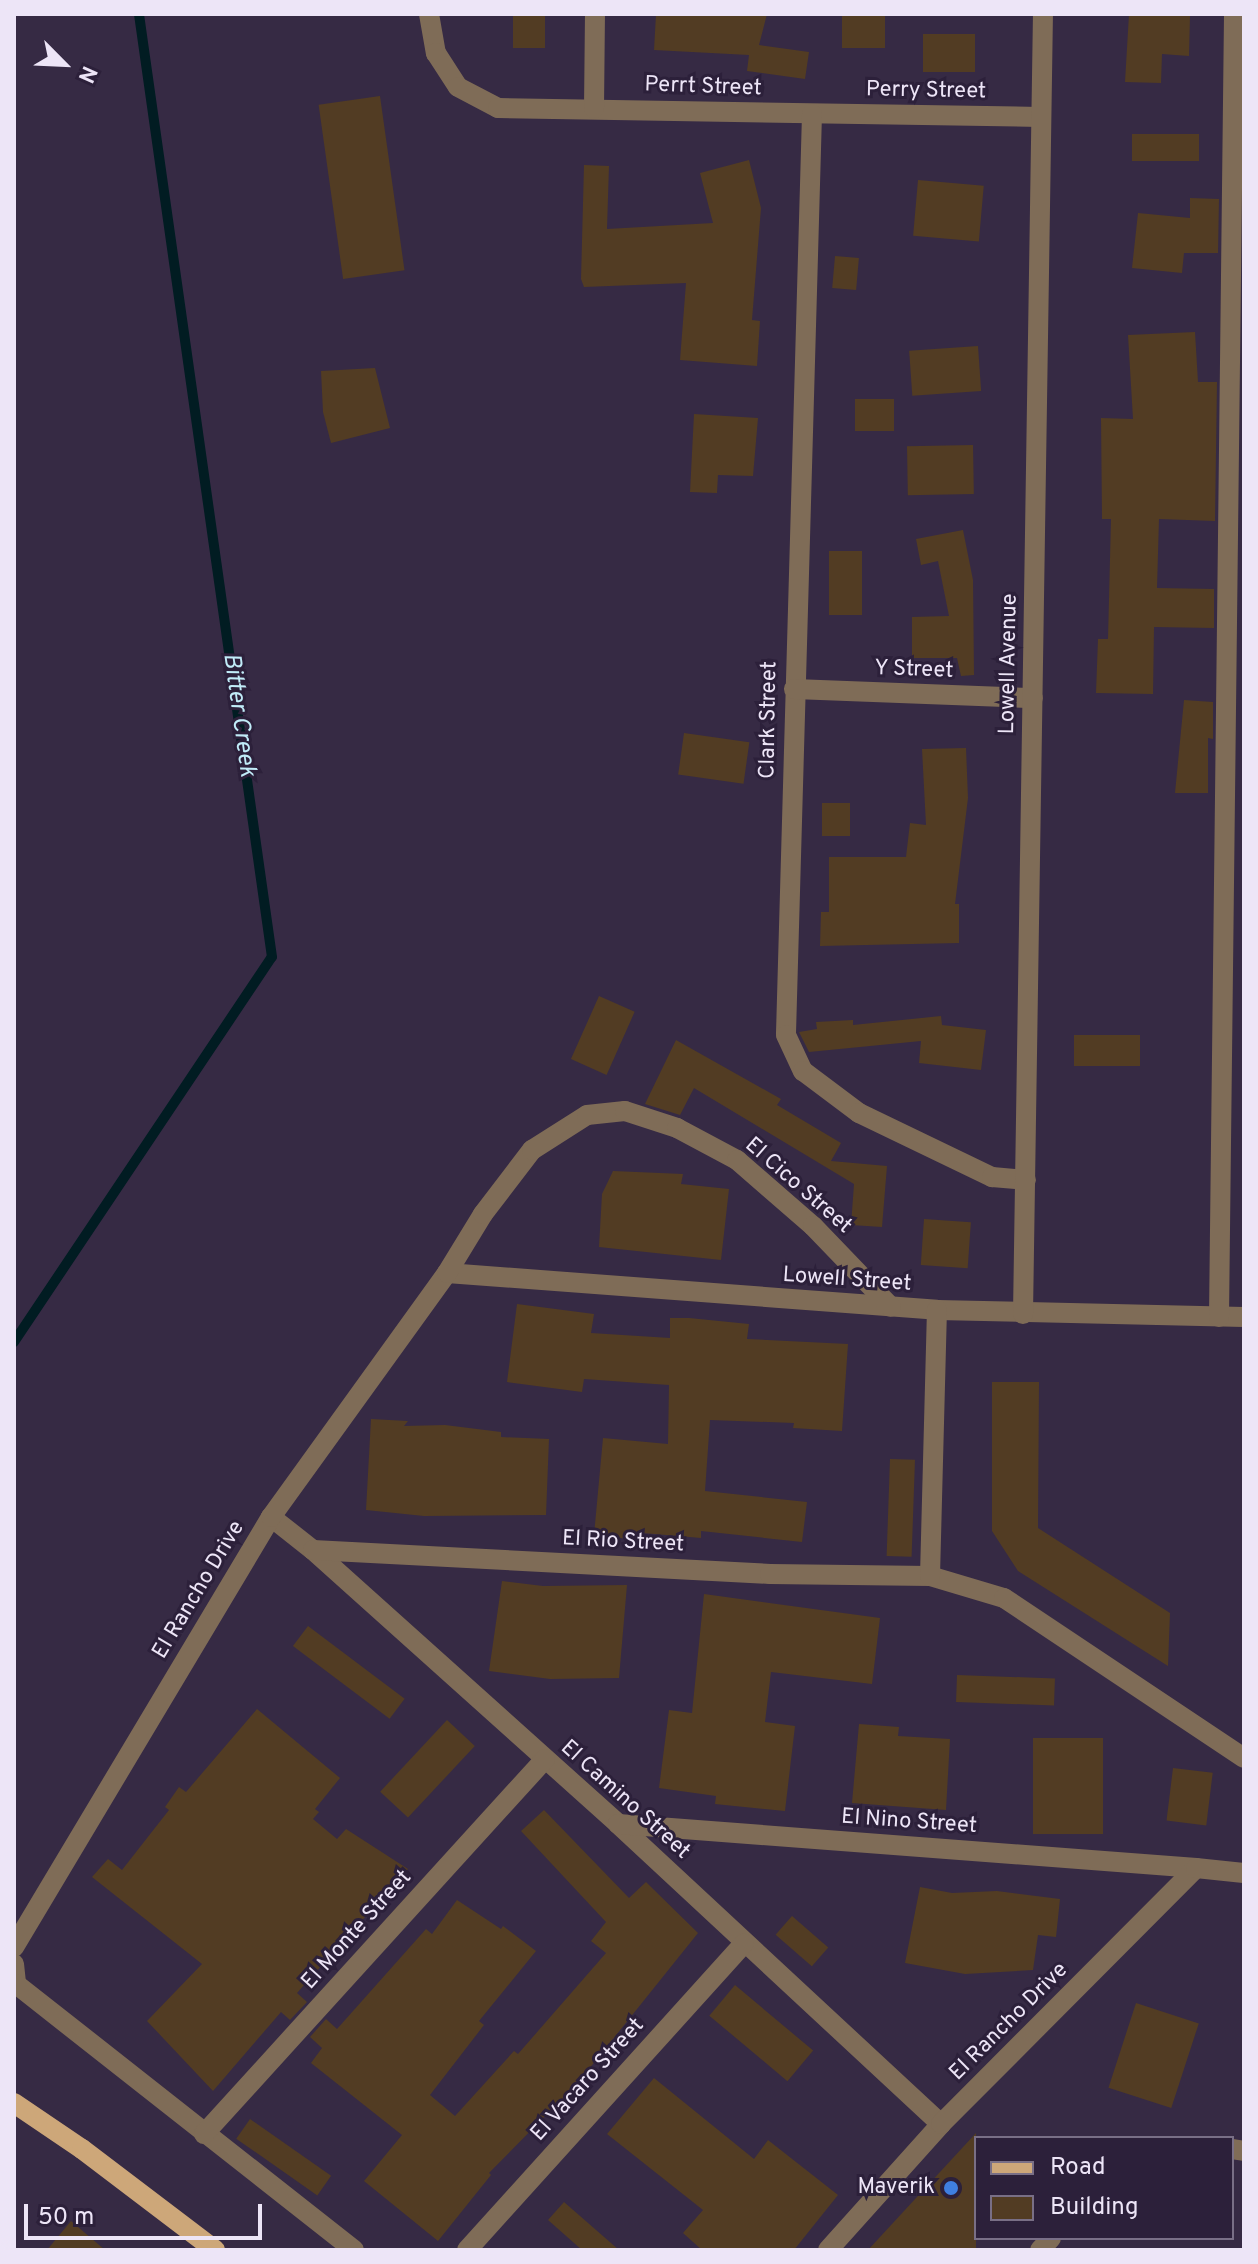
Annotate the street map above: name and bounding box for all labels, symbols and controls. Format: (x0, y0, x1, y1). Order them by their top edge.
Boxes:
north arrow (24, 24, 104, 104)
text: N (71, 61, 102, 87)
street label: Perrt Street (644, 72, 762, 102)
street label: Perry Street (865, 77, 987, 105)
street label: Lowell Avenue (995, 593, 1023, 735)
water label: Bitter Creek (215, 651, 261, 779)
street label: Y Street (874, 655, 954, 685)
street label: Clark Street (755, 661, 783, 779)
street label: El Cico Street (739, 1132, 857, 1240)
street label: Lowell Street (782, 1262, 912, 1298)
street label: El Rancho Drive (147, 1516, 251, 1664)
street label: El Rio Street (561, 1526, 685, 1558)
street label: El Camino Street (555, 1735, 695, 1865)
street label: El Nino Street (840, 1804, 978, 1840)
street label: El Monte Street (296, 1865, 418, 1995)
street label: El Rancho Drive (944, 1957, 1074, 2087)
street label: El Vacaro Street (526, 2013, 650, 2147)
legend (974, 2136, 1234, 2240)
text: Road (1050, 2153, 1106, 2183)
place label: Maverik (858, 2175, 935, 2201)
marker: Maverik (942, 2179, 960, 2197)
scale bar (28, 2188, 266, 2238)
text: Building (1050, 2193, 1139, 2223)
text: 50 m (38, 2203, 94, 2233)

